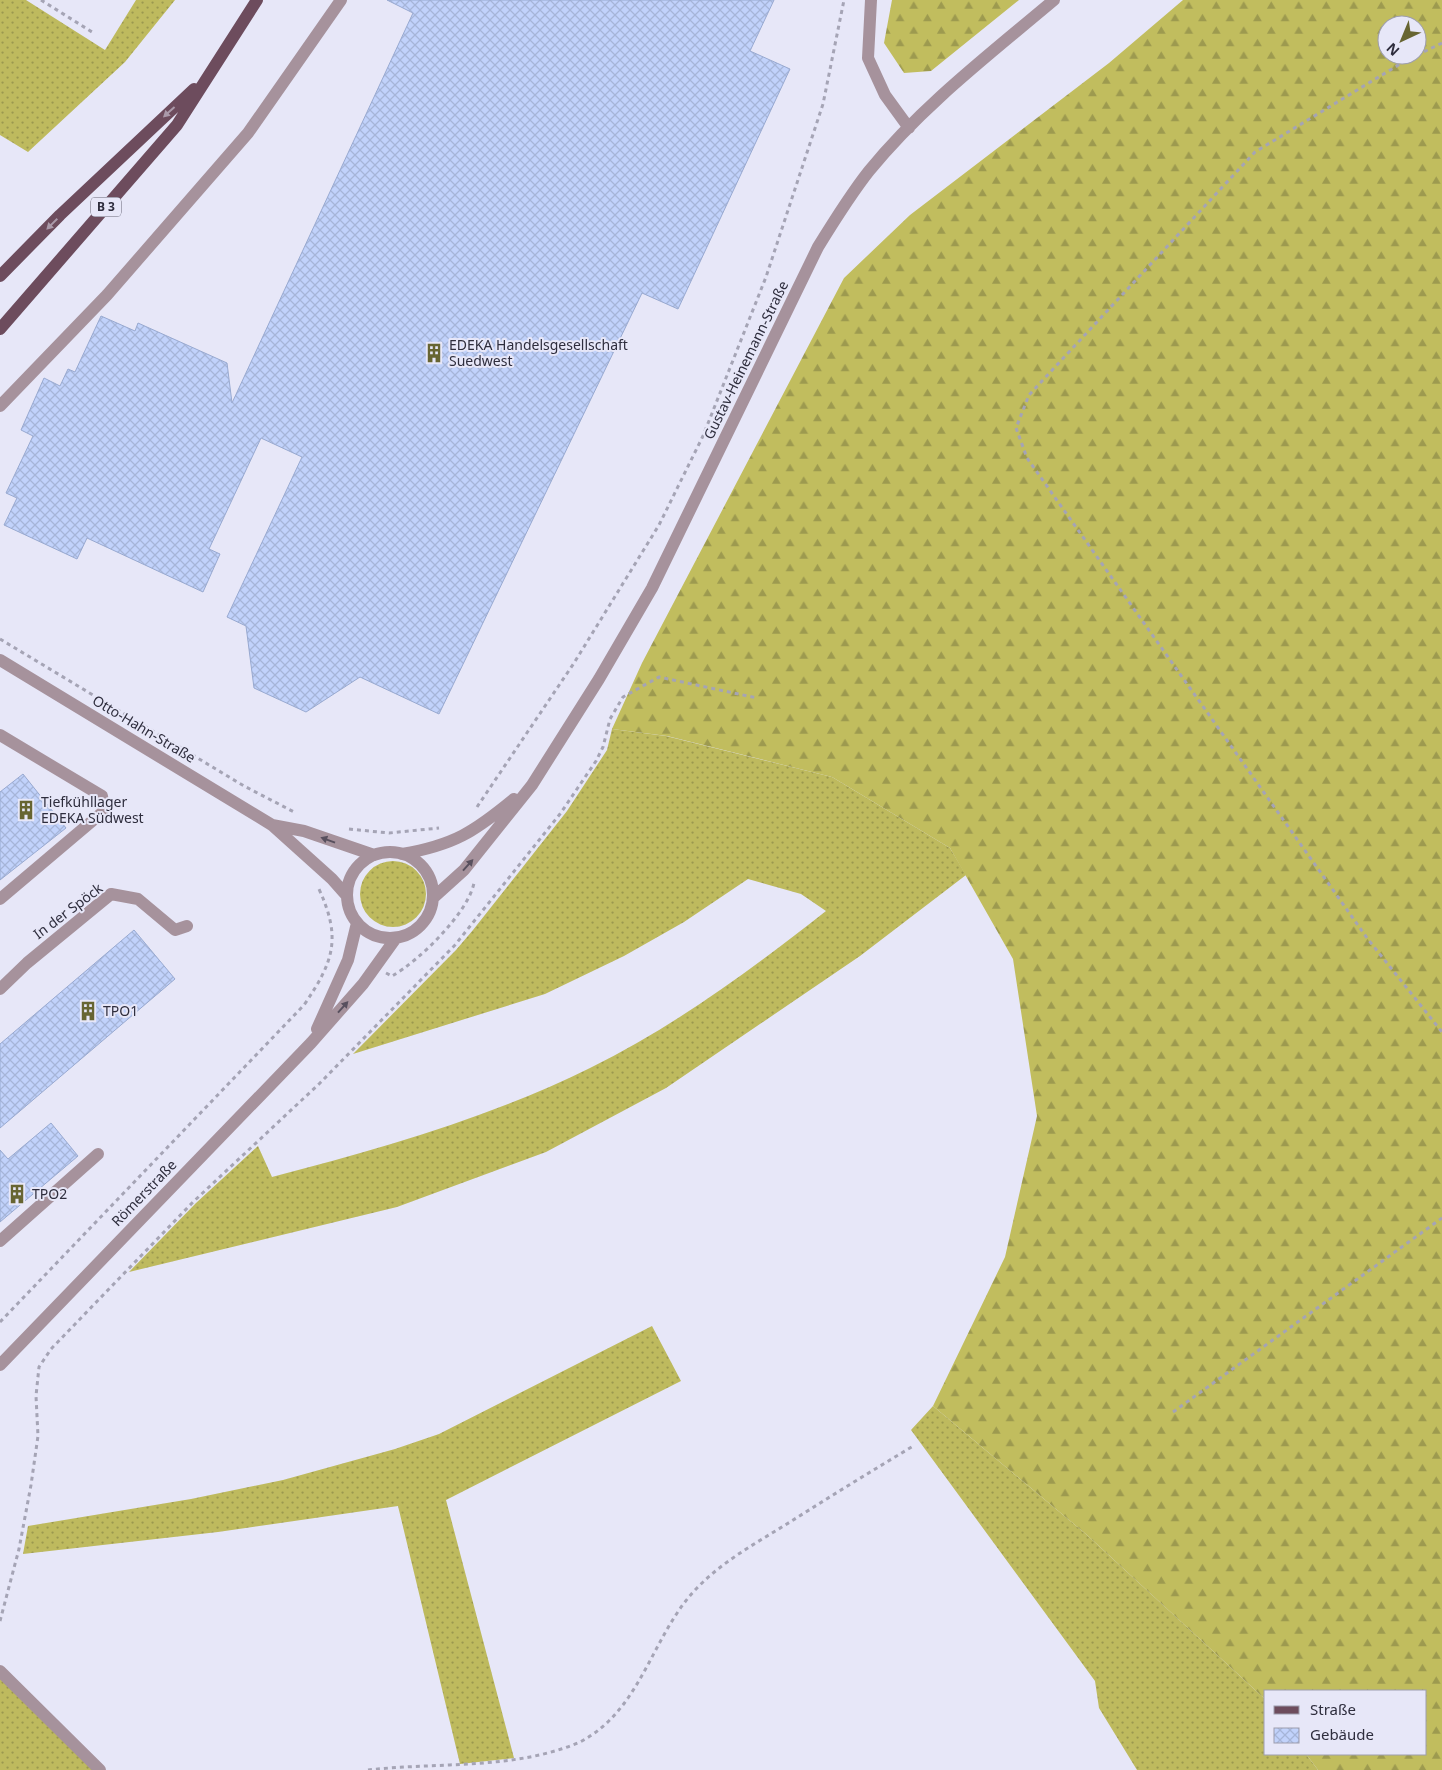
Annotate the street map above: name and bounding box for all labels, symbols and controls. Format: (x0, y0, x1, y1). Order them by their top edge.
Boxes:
north arrow (1377, 15, 1427, 65)
text: N (1382, 39, 1403, 61)
one-way arrow (164, 106, 176, 118)
road number: B 3 (91, 198, 121, 216)
one-way arrow (46, 217, 58, 229)
street label: Gustav-Heinemann-Straße (699, 277, 792, 442)
place label: EDEKA Handelsgesellschaft Suedwest (449, 335, 628, 370)
building icon: EDEKA Handelsgesellschaft Suedwest (423, 342, 445, 364)
street label: Otto-Hahn-Straße (89, 690, 199, 767)
place label: Tiefkühllager EDEKA Südwest (41, 792, 144, 827)
building icon: Tiefkühllager EDEKA Südwest (15, 799, 37, 821)
one-way arrow (320, 836, 335, 843)
one-way arrow (463, 858, 474, 871)
street label: In der Spöck (29, 878, 107, 943)
building icon: TPO1 (77, 1000, 99, 1022)
one-way arrow (338, 1000, 349, 1013)
place label: TPO1 (103, 1001, 138, 1020)
street label: Römerstraße (107, 1155, 180, 1230)
building icon: TPO2 (6, 1183, 28, 1205)
place label: TPO2 (32, 1184, 67, 1203)
legend (1264, 1690, 1427, 1755)
text: Straße (1310, 1699, 1356, 1719)
text: Gebäude (1310, 1724, 1374, 1744)

